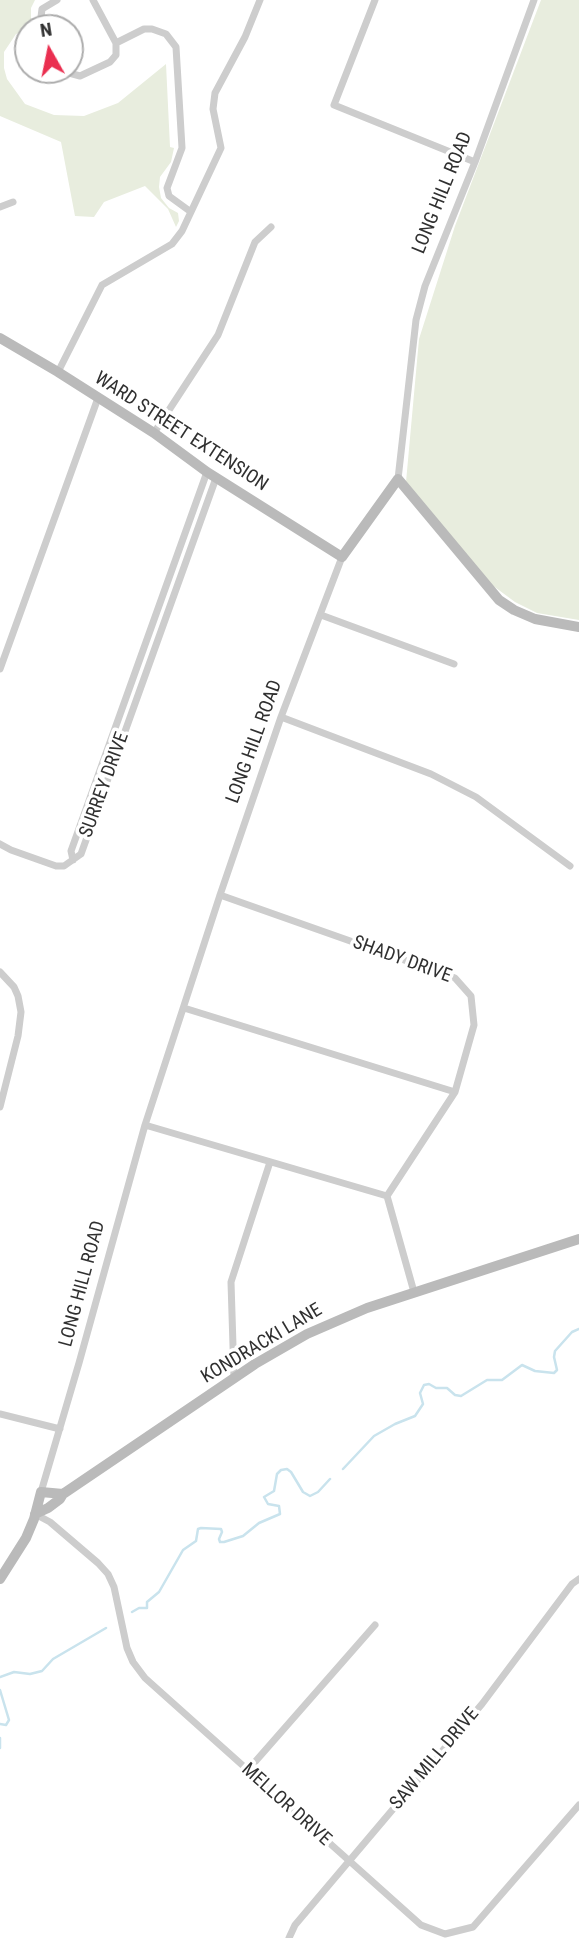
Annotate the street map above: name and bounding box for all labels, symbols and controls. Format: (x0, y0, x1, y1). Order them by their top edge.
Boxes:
north arrow (14, 14, 84, 84)
text: N (38, 17, 53, 42)
street label: LONG HILL ROAD (408, 129, 478, 257)
street label: WARD STREET EXTENSION (90, 367, 272, 497)
street label: LONG HILL ROAD (222, 677, 288, 807)
street label: SURREY DRIVE (75, 729, 135, 841)
street label: SHADY DRIVE (350, 932, 454, 988)
street label: LONG HILL ROAD (55, 1219, 111, 1349)
street label: KONDRACKI LANE (198, 1299, 326, 1389)
street label: SAW MILL DRIVE (386, 1703, 484, 1815)
street label: MELLOR DRIVE (236, 1759, 336, 1851)

